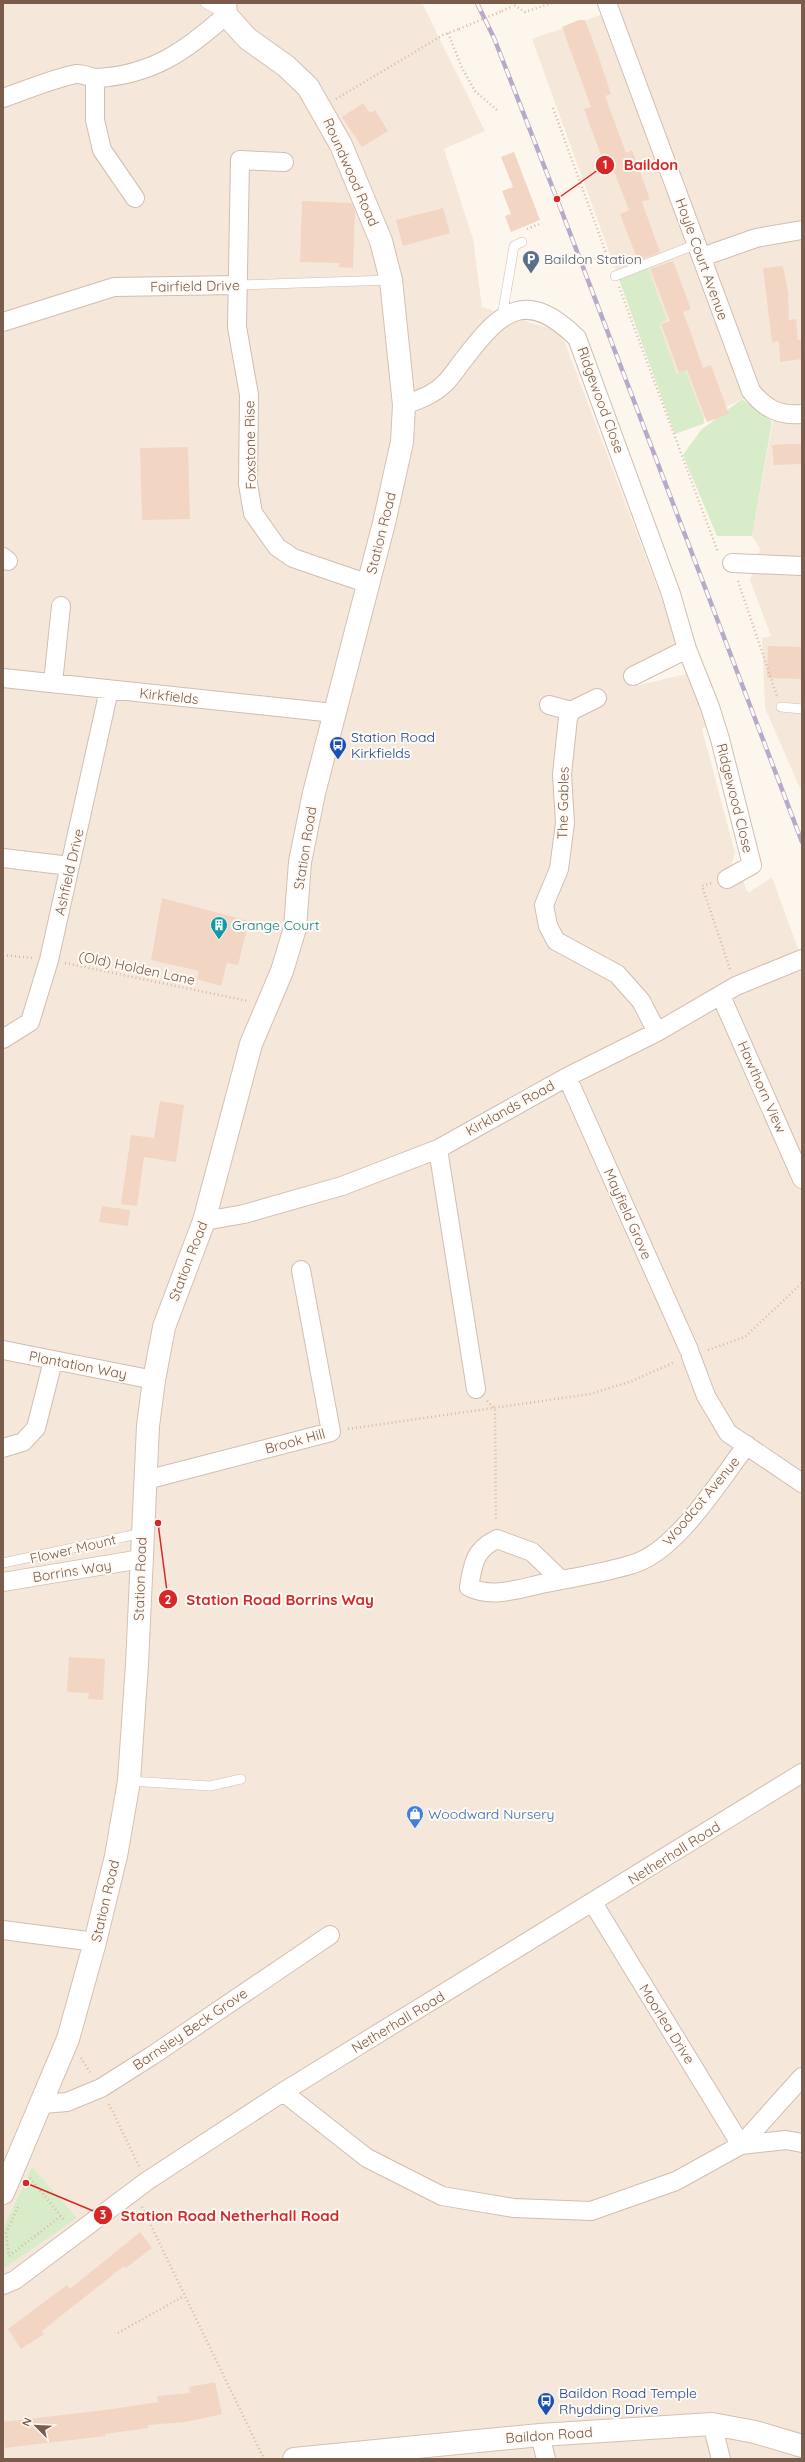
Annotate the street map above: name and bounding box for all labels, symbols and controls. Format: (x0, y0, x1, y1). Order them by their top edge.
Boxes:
street label: Roundwood Road (319, 115, 383, 229)
callout: Baildon (595, 152, 686, 179)
text: Baildon (624, 155, 678, 174)
text: 1 (603, 157, 607, 172)
street label: Hoyle Court Avenue (672, 195, 732, 323)
parking icon: Baildon Station (521, 249, 541, 274)
place label: Baildon Station (544, 250, 642, 268)
street label: Fairfield Drive (150, 276, 240, 296)
street label: Ridgewood Close (573, 344, 629, 456)
street label: Foxstone Rise (240, 400, 260, 490)
street label: Station Road (362, 490, 400, 576)
street label: Kirkfields (139, 684, 199, 708)
place label: Station Road Kirkfields (351, 728, 435, 762)
bus stop icon: Station Road Kirkfields (328, 735, 348, 760)
street label: Ridgewood Close (713, 741, 757, 855)
street label: The Gables (553, 767, 573, 839)
street label: Station Road (290, 805, 320, 891)
street label: Ashfield Drive (50, 827, 88, 917)
building icon: Grange Court (209, 915, 229, 940)
place label: Grange Court (232, 916, 320, 934)
street label: (Old) Holden Lane (77, 947, 197, 989)
street label: Hawthorn View (734, 1038, 791, 1136)
street label: Kirklands Road (462, 1076, 558, 1140)
street label: Mayfield Grove (600, 1166, 656, 1262)
street label: Station Road (165, 1219, 211, 1303)
street label: Plantation Way (28, 1347, 128, 1383)
street label: Brook Hill (263, 1424, 327, 1458)
street label: Woodcot Avenue (658, 1453, 744, 1549)
street label: Flower Mount (28, 1530, 118, 1568)
street label: Station Road (130, 1537, 150, 1621)
street label: Borrins Way (31, 1556, 113, 1586)
callout: Station Road Borrins Way (158, 1586, 382, 1613)
text: Station Road Borrins Way (186, 1590, 374, 1609)
text: 2 (165, 1592, 172, 1607)
shop icon: Woodward Nursery (405, 1804, 425, 1829)
place label: Woodward Nursery (428, 1805, 555, 1823)
street label: Netherhall Road (624, 1817, 724, 1889)
street label: Station Road (87, 1858, 123, 1944)
street label: Moorlea Drive (635, 1981, 699, 2067)
street label: Barnsley Beck Grove (129, 1984, 251, 2074)
street label: Netherhall Road (348, 1987, 448, 2057)
callout: Station Road Netherhall Road (93, 2202, 348, 2229)
text: Station Road Netherhall Road (121, 2206, 339, 2225)
text: 3 (100, 2207, 106, 2222)
place label: Baildon Road Temple Rhydding Drive (559, 2384, 697, 2418)
bus stop icon: Baildon Road Temple Rhydding Drive (536, 2391, 556, 2416)
north arrow (16, 2406, 56, 2446)
text: N (19, 2415, 35, 2428)
street label: Baildon Road (505, 2423, 593, 2447)

